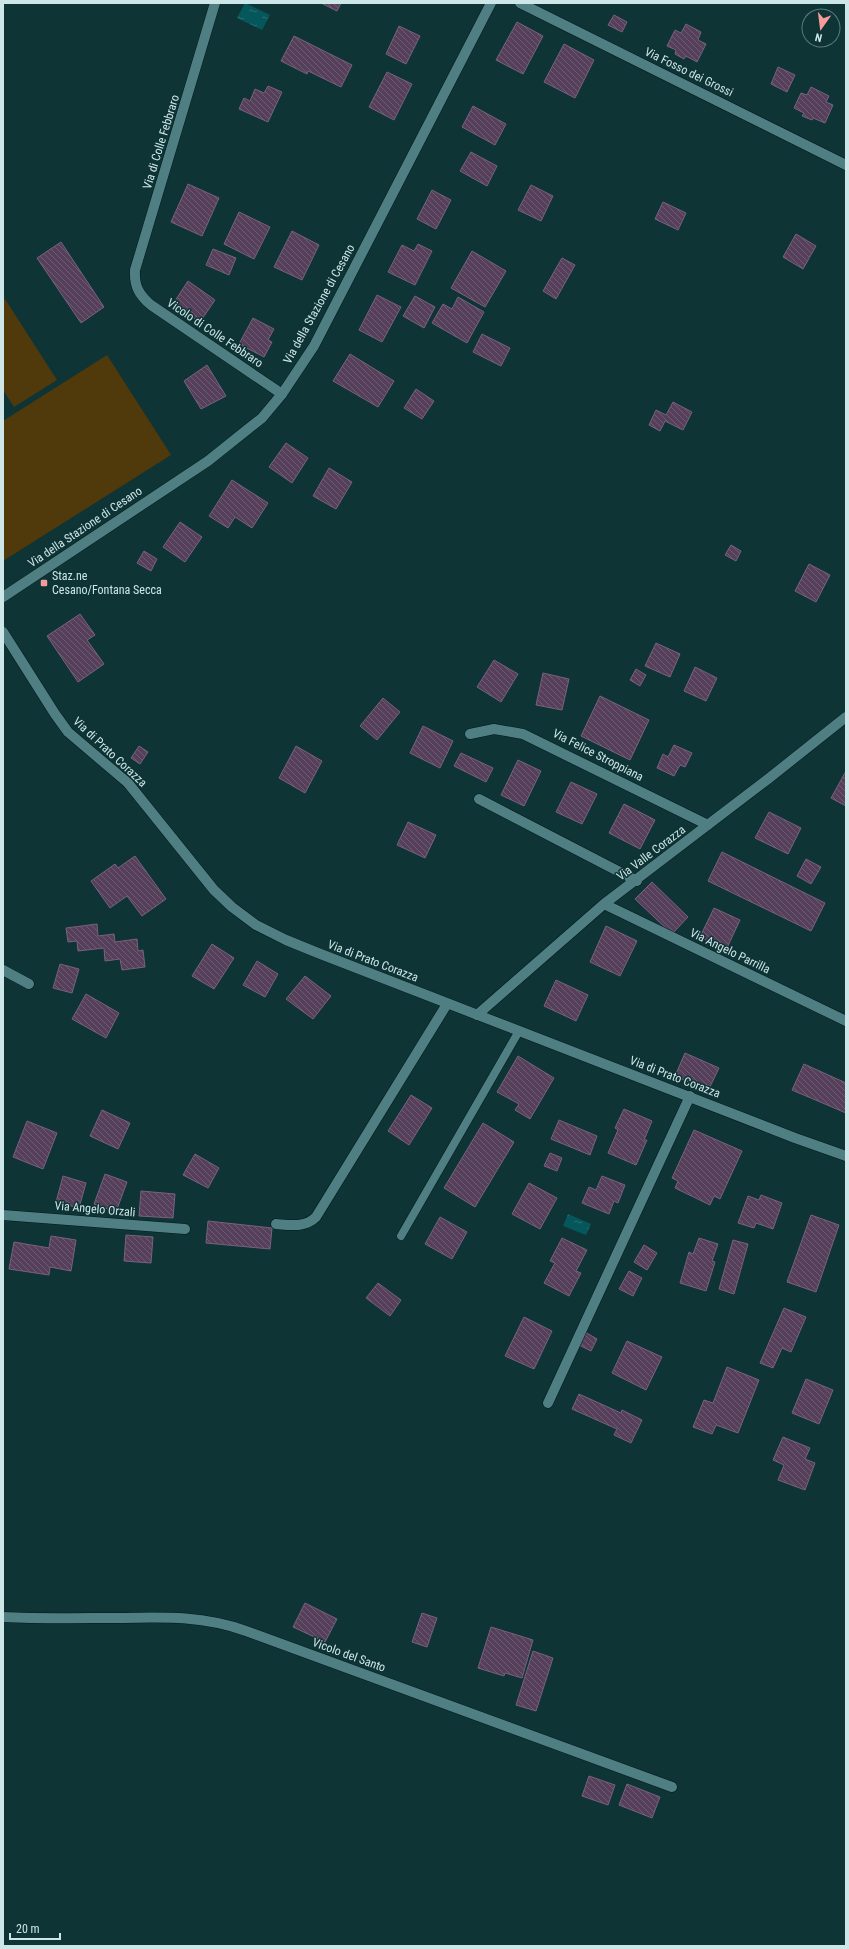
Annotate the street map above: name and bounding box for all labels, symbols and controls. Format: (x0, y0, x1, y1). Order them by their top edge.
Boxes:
north arrow (801, 8, 841, 48)
text: N (814, 30, 824, 44)
street label: Via Fosso dei Grossi (642, 44, 736, 100)
street label: Via di Colle Febbraro (140, 93, 182, 191)
street label: Via della Stazione di Cesano (280, 242, 358, 366)
street label: Vicolo di Colle Febbraro (164, 296, 266, 370)
street label: Via della Stazione di Cesano (25, 484, 145, 570)
place label: Staz.ne Cesano/Fontana Secca (52, 569, 162, 597)
marker: Staz.ne Cesano/Fontana Secca (39, 578, 49, 588)
street label: Via di Prato Corazza (70, 714, 150, 790)
street label: Via Felice Stroppiana (550, 726, 646, 784)
street label: Via Valle Corazza (614, 822, 688, 883)
street label: Via Angelo Parrilla (688, 926, 773, 977)
street label: Via di Prato Corazza (326, 937, 420, 985)
street label: Via di Prato Corazza (628, 1053, 722, 1101)
street label: Via Angelo Orzali (54, 1198, 136, 1220)
street label: Vicolo del Santo (310, 1635, 388, 1675)
scale bar (10, 1915, 60, 1941)
text: 20 m (16, 1922, 40, 1936)

